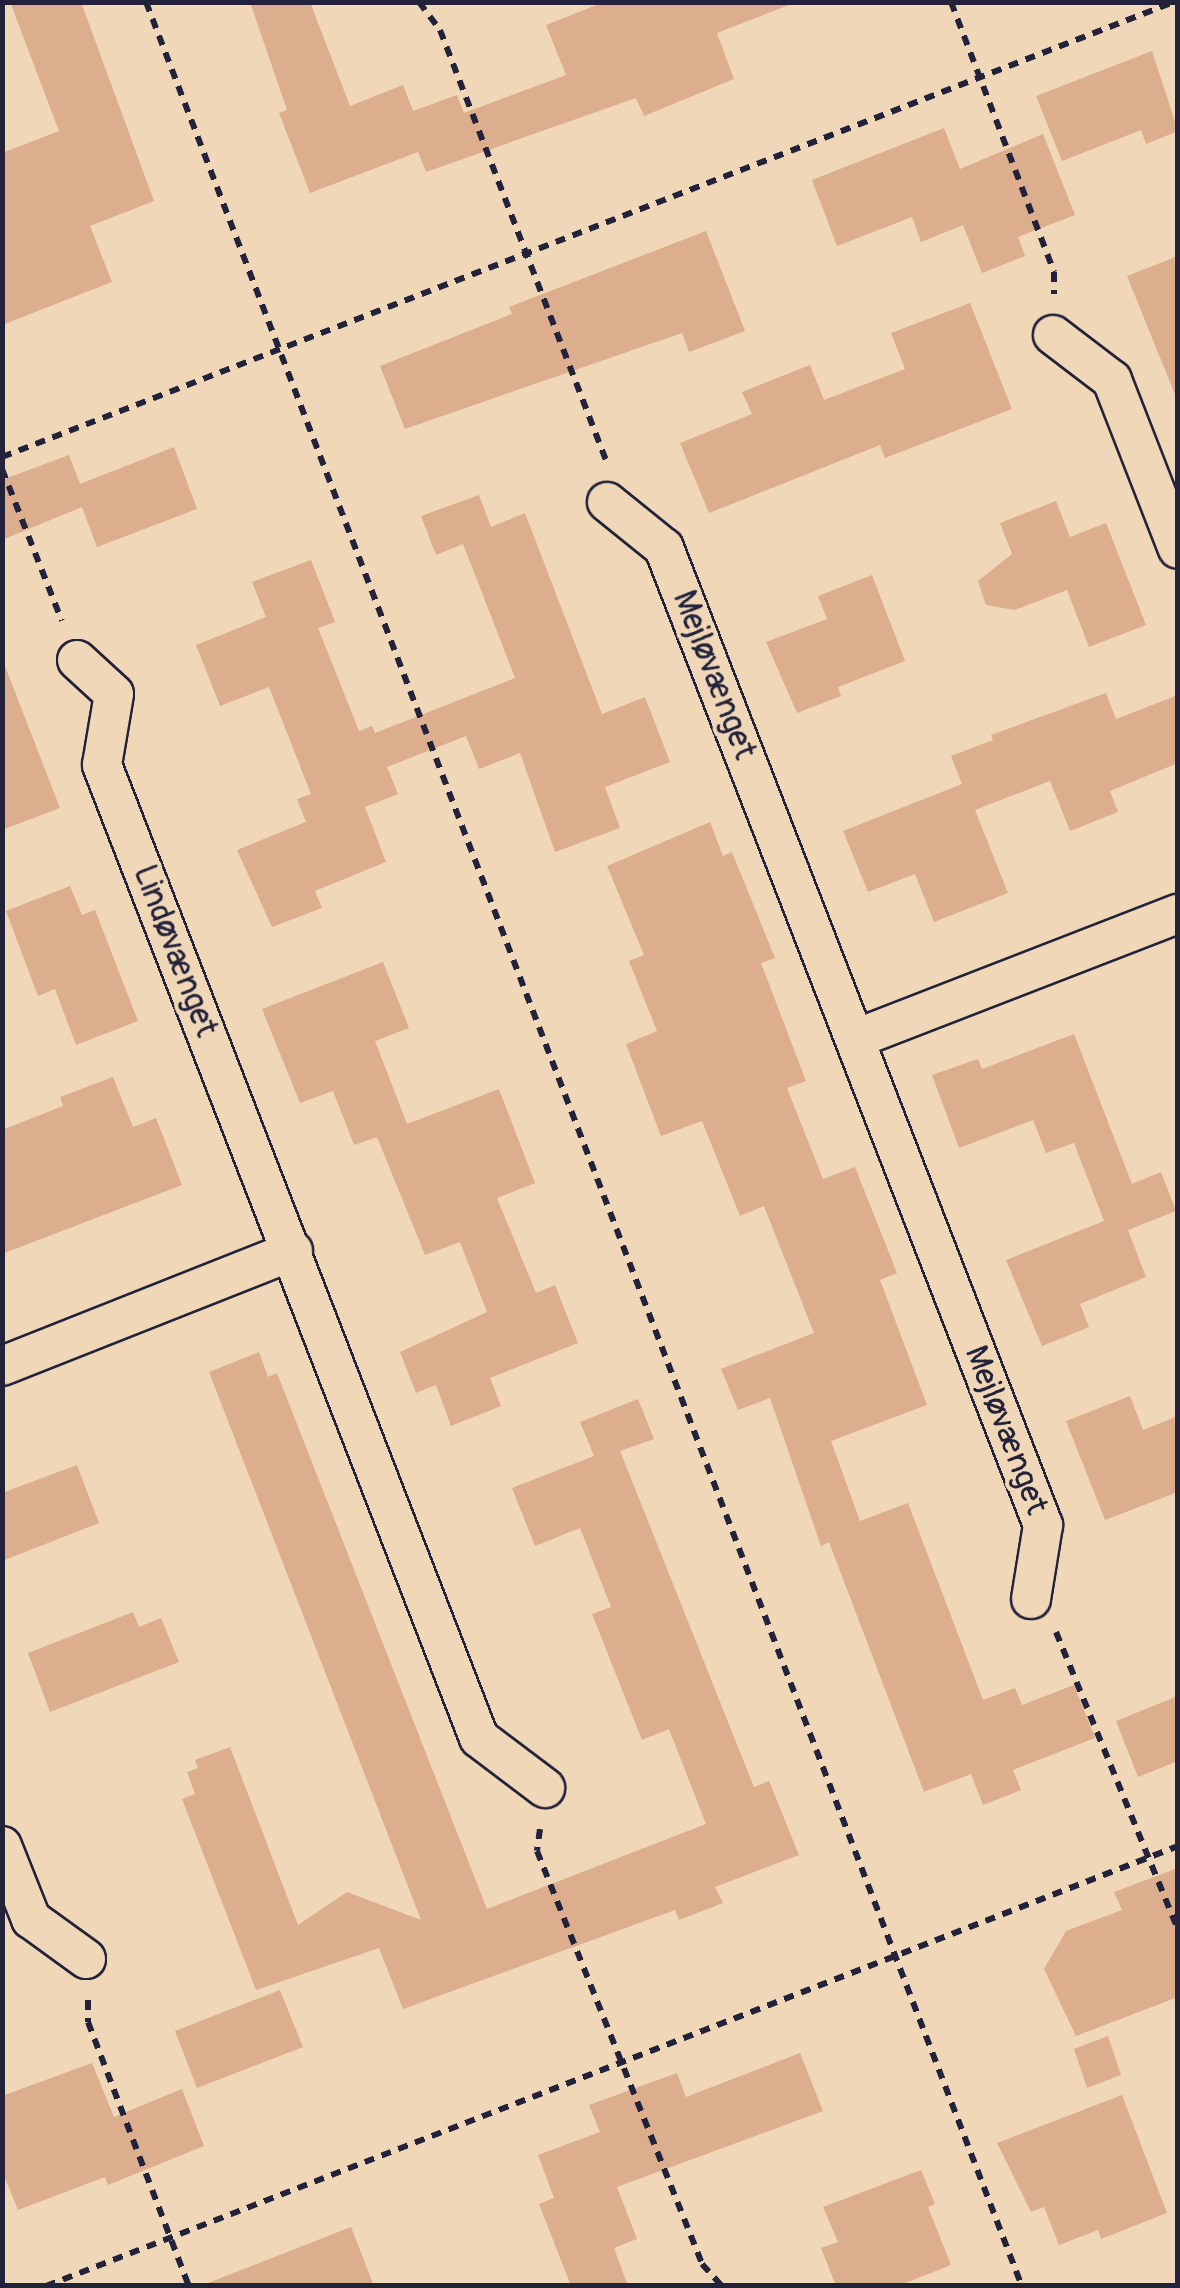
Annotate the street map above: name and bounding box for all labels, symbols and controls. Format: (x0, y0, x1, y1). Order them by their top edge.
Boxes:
street label: Mejløvænget (664, 585, 764, 765)
street label: Lindøvænget (125, 860, 225, 1042)
street label: Mejløvænget (956, 1340, 1056, 1520)

